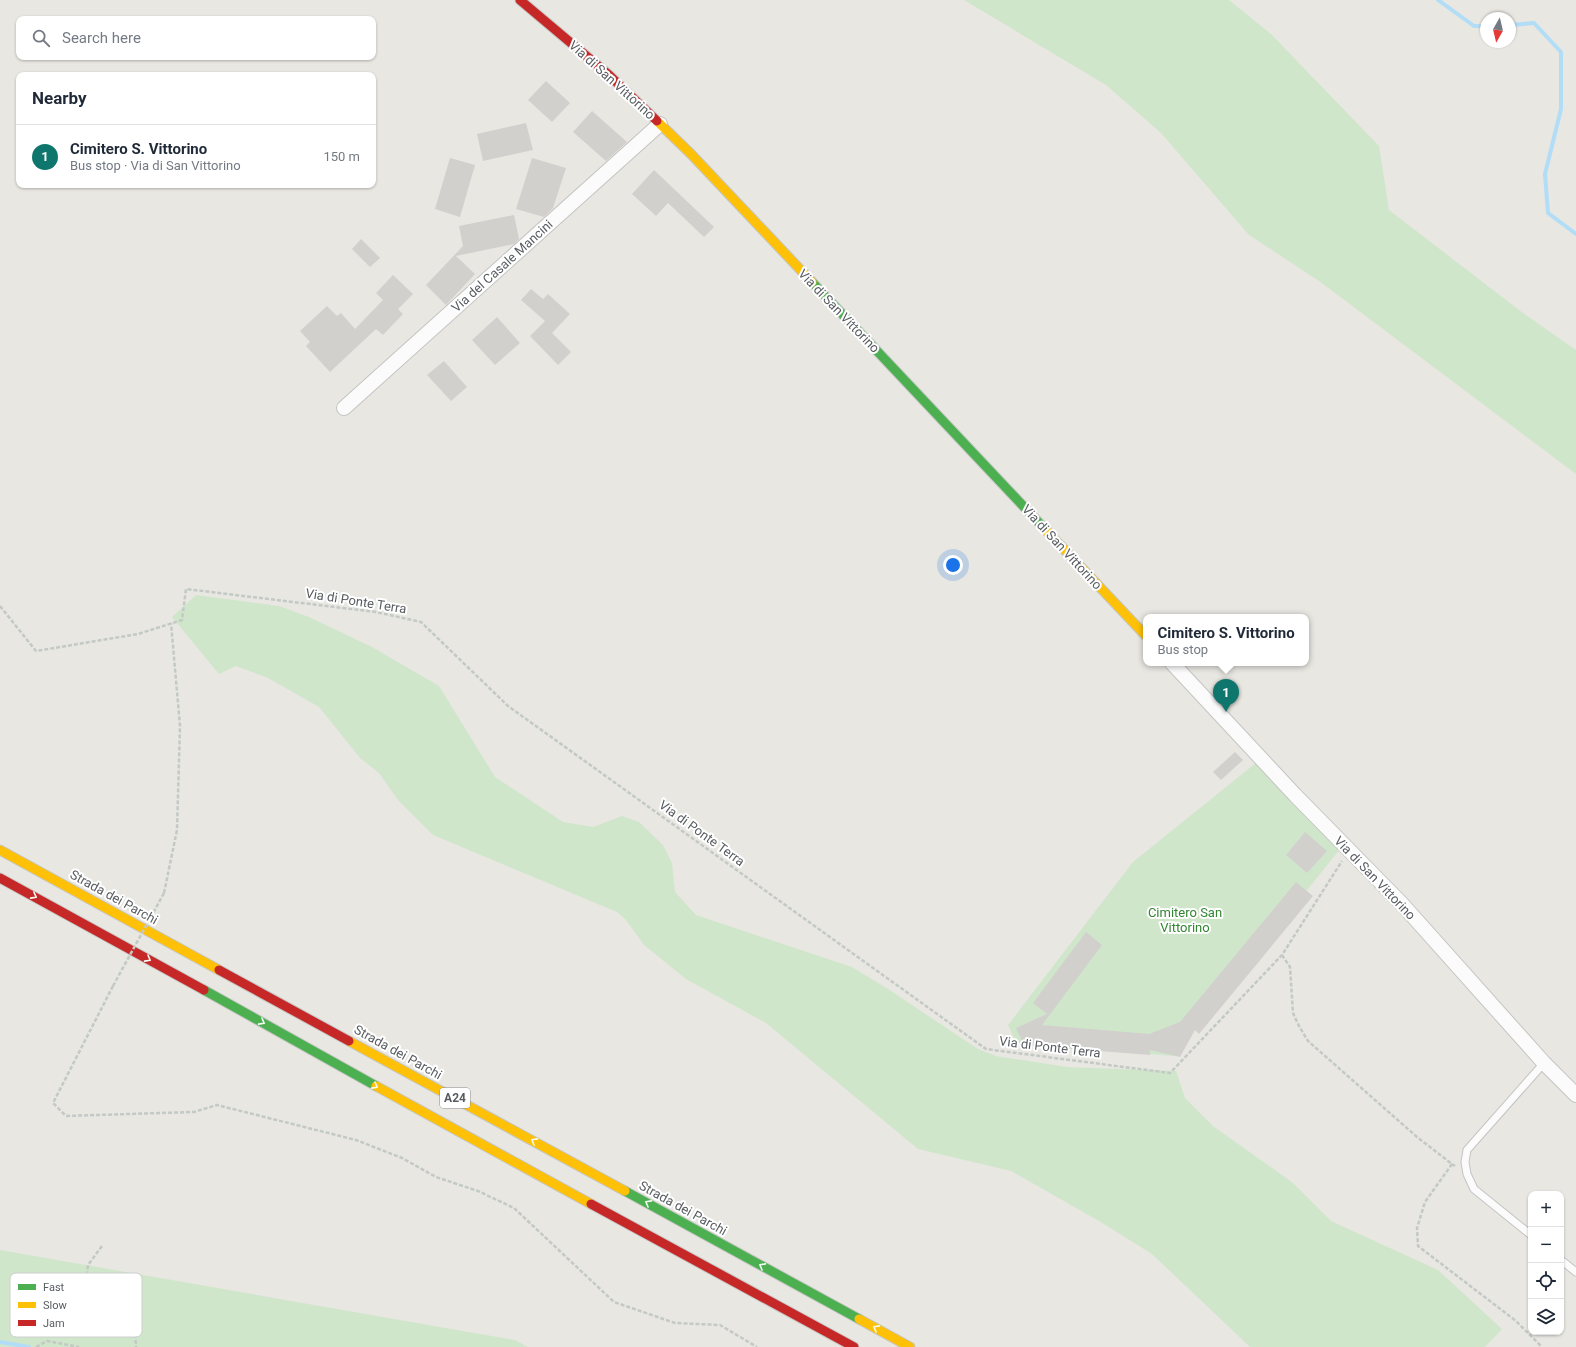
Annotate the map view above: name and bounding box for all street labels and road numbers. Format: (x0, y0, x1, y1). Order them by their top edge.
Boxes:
street label: Via di San Vittorino (566, 38, 658, 122)
street label: Via del Casale Mancini (448, 217, 556, 315)
street label: Via di San Vittorino (795, 266, 883, 356)
street label: Via di San Vittorino (1019, 502, 1105, 592)
street label: Via di Ponte Terra (304, 586, 408, 616)
street label: Via di Ponte Terra (656, 797, 748, 869)
street label: Via di San Vittorino (1331, 833, 1419, 923)
street label: Strada dei Parchi (67, 867, 161, 927)
street label: Strada dei Parchi (351, 1022, 445, 1082)
street label: Via di Ponte Terra (998, 1033, 1102, 1061)
road number: A24 (440, 1088, 470, 1108)
street label: Strada dei Parchi (636, 1178, 730, 1238)

